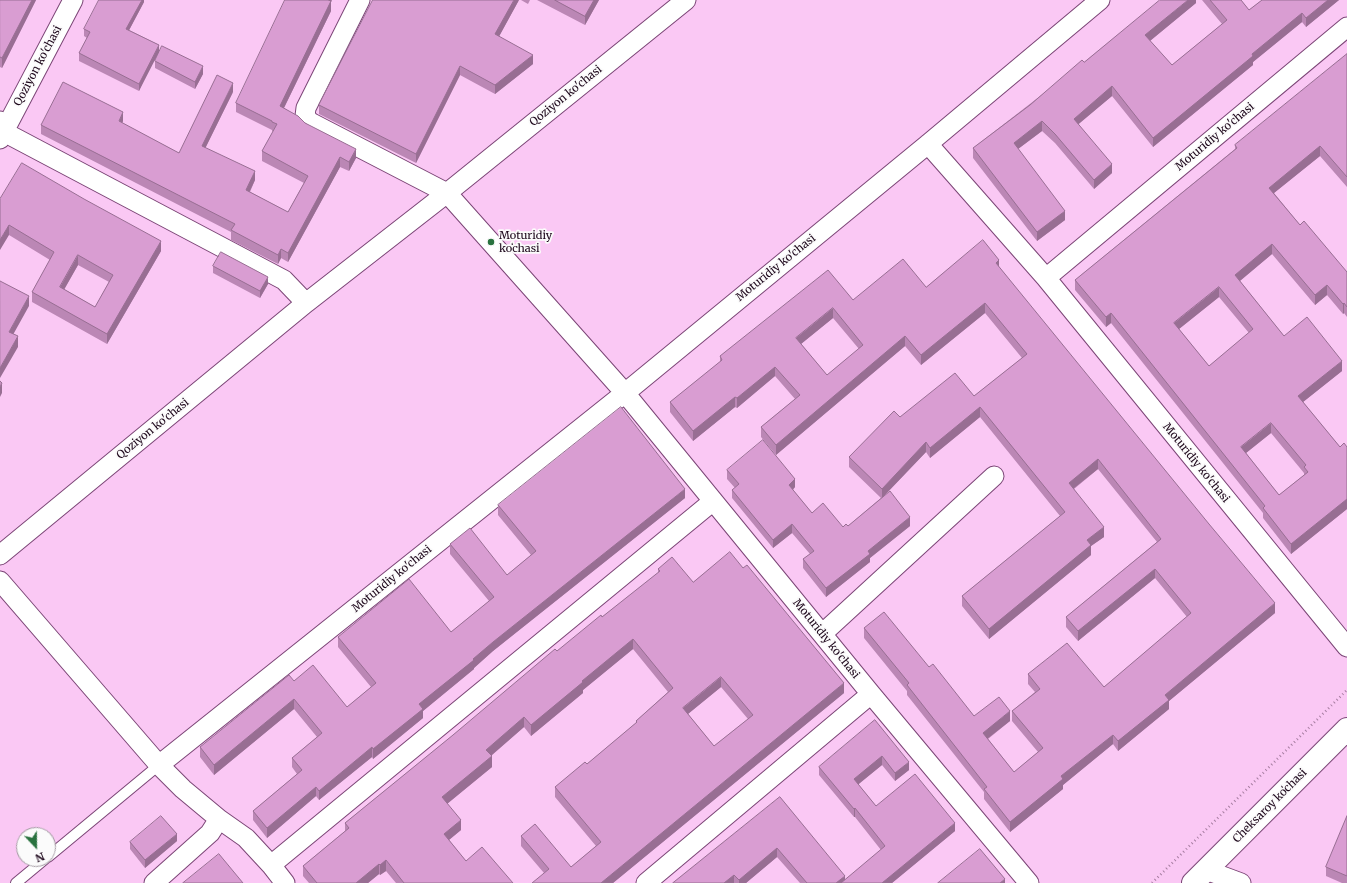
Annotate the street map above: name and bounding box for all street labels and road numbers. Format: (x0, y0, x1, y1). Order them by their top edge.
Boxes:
street label: Qoziyon ko'chasi (11, 24, 65, 108)
street label: Qoziyon ko'chasi (527, 63, 605, 129)
street label: Moturidiy ko'chasi (1173, 100, 1257, 174)
street label: Moturidiy ko'chasi (734, 232, 818, 304)
street label: Qoziyon ko'chasi (114, 396, 192, 462)
street label: Moturidiy ko'chasi (1160, 421, 1232, 505)
street label: Moturidiy ko'chasi (350, 543, 434, 615)
street label: Moturidiy ko'chasi (790, 597, 862, 681)
street label: Cheksaroy koʻchasi (1230, 766, 1310, 846)

